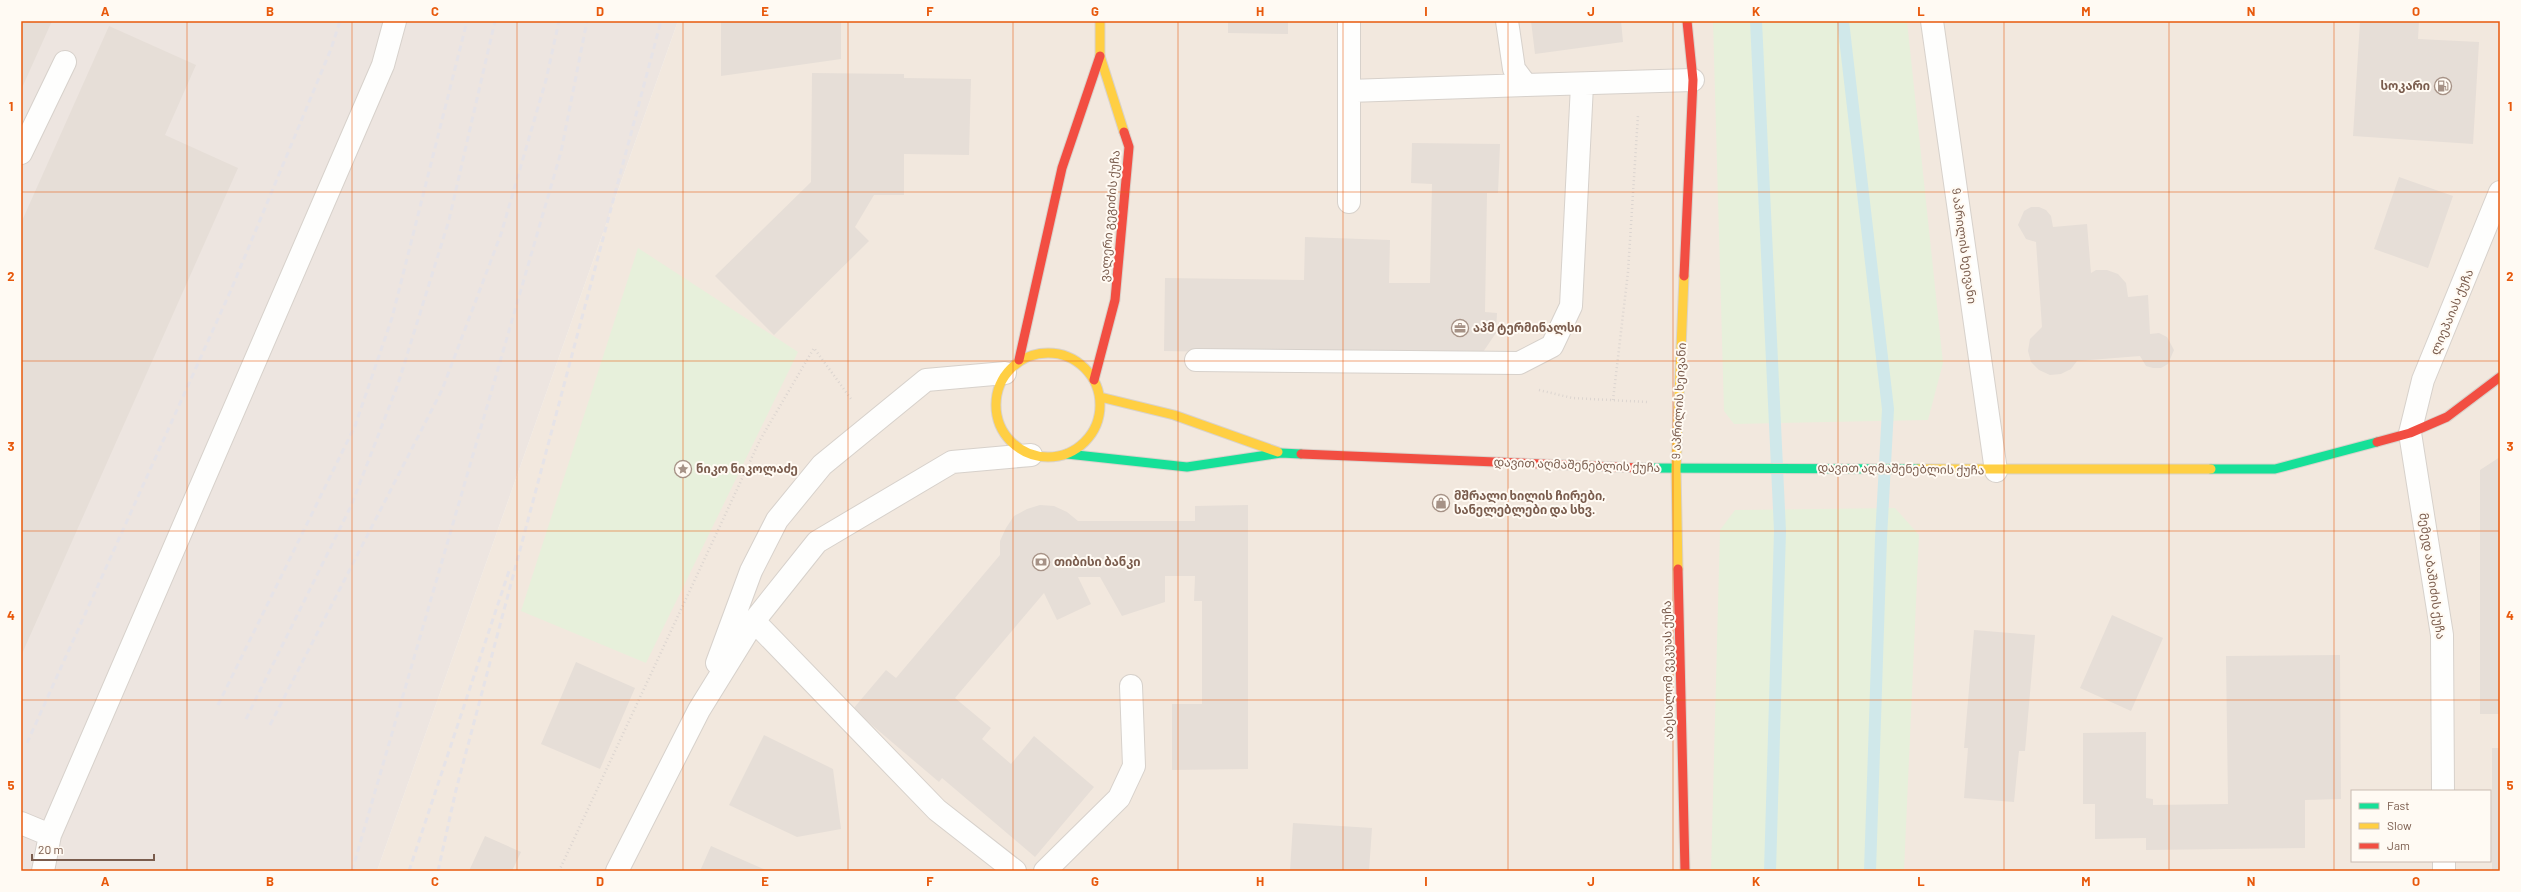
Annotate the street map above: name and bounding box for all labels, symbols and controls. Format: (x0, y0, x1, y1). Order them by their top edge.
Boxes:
text: A (101, 3, 110, 19)
text: B (266, 3, 274, 19)
text: C (431, 3, 439, 19)
text: D (596, 3, 604, 19)
text: E (761, 3, 769, 19)
text: F (926, 3, 934, 19)
text: G (1091, 3, 1099, 19)
text: H (1256, 3, 1264, 19)
text: I (1424, 3, 1428, 19)
text: J (1587, 3, 1595, 19)
text: K (1752, 3, 1760, 19)
text: L (1917, 3, 1925, 19)
text: M (2081, 3, 2091, 19)
text: N (2247, 3, 2255, 19)
text: O (2412, 3, 2420, 19)
fuel station icon: სოკარი (2433, 76, 2453, 96)
place label: სოკარი (2380, 78, 2430, 93)
text: 1 (9, 98, 13, 114)
text: 1 (2508, 98, 2512, 114)
street label: ვალერი გეგიძის ქუჩა (1096, 149, 1124, 283)
street label: 9 აპრილის ხეივანი (1948, 187, 1980, 305)
street label: ლიეპაიას ქუჩა (2427, 267, 2477, 357)
text: 2 (7, 268, 15, 284)
text: 2 (2506, 268, 2514, 284)
office icon: აპმ ტერმინალსი (1450, 318, 1470, 338)
place label: აპმ ტერმინალსი (1473, 320, 1582, 336)
street label: 9 აპრილის ხეივანი (1668, 342, 1690, 460)
text: 3 (7, 438, 15, 454)
text: 3 (2506, 438, 2514, 454)
street label: დავით აღმაშენებლის ქუჩა (1493, 454, 1661, 476)
place icon: ნიკო ნიკოლაძე (673, 459, 693, 479)
street label: დავით აღმაშენებლის ქუჩა (1817, 460, 1985, 478)
place label: ნიკო ნიკოლაძე (696, 461, 798, 477)
place label: მშრალი ხილის ჩირები, სანელებლები და სხვ. (1454, 488, 1605, 518)
shop icon: მშრალი ხილის ჩირები, სანელებლები და სხვ. (1431, 493, 1451, 513)
street label: მემედ აბაშიძის ქუჩა (2415, 512, 2449, 640)
bank icon: თიბისი ბანკი (1031, 552, 1051, 572)
place label: თიბისი ბანკი (1054, 554, 1141, 569)
street label: აბესალომ ვეკუას ქუჩა (1659, 600, 1677, 740)
text: 4 (7, 607, 15, 623)
text: 4 (2506, 607, 2514, 623)
text: 5 (7, 777, 15, 793)
text: 5 (2506, 777, 2514, 793)
legend (2351, 790, 2491, 862)
text: Fast (2387, 798, 2410, 812)
text: Slow (2387, 818, 2412, 832)
scale bar (32, 836, 154, 862)
text: Jam (2387, 838, 2410, 852)
text: 20 m (38, 842, 64, 856)
text: A (101, 873, 110, 889)
text: B (266, 873, 274, 889)
text: C (431, 873, 439, 889)
text: D (596, 873, 604, 889)
text: E (761, 873, 769, 889)
text: F (926, 873, 934, 889)
text: G (1091, 873, 1099, 889)
text: H (1256, 873, 1264, 889)
text: I (1424, 873, 1428, 889)
text: J (1587, 873, 1595, 889)
text: K (1752, 873, 1760, 889)
text: L (1917, 873, 1925, 889)
text: M (2081, 873, 2091, 889)
text: N (2247, 873, 2255, 889)
text: O (2412, 873, 2420, 889)

